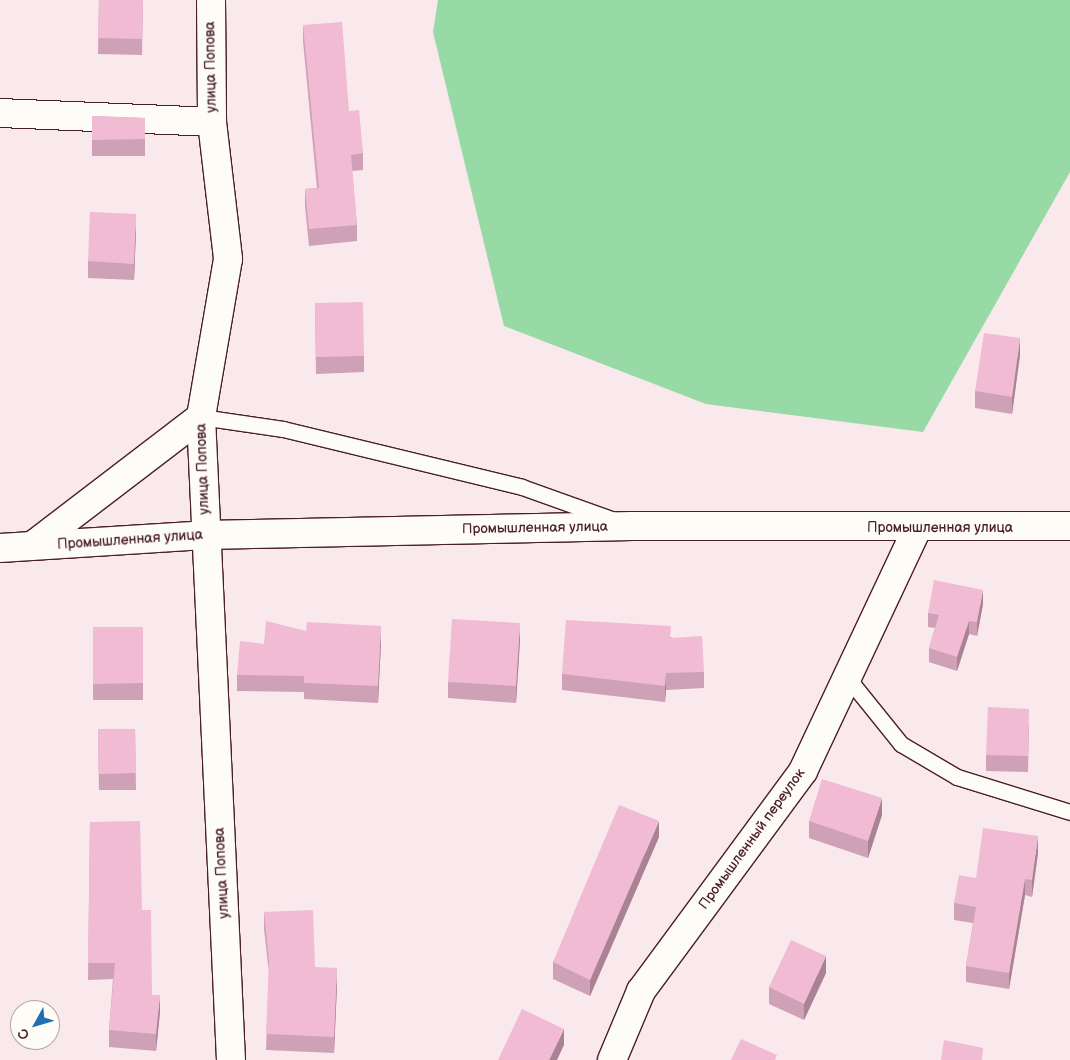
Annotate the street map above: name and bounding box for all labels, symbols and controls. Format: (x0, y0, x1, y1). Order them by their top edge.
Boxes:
street label: улица Попова (202, 21, 220, 113)
street label: улица Попова (193, 423, 213, 515)
street label: Промышленная улица (462, 518, 608, 538)
street label: Промышленная улица (867, 520, 1013, 536)
street label: Промышленная улица (57, 527, 203, 553)
street label: Промышленный переулок (695, 765, 809, 913)
street label: улица Попова (211, 827, 233, 919)
north arrow (10, 1000, 60, 1050)
text: С (14, 1025, 33, 1043)

